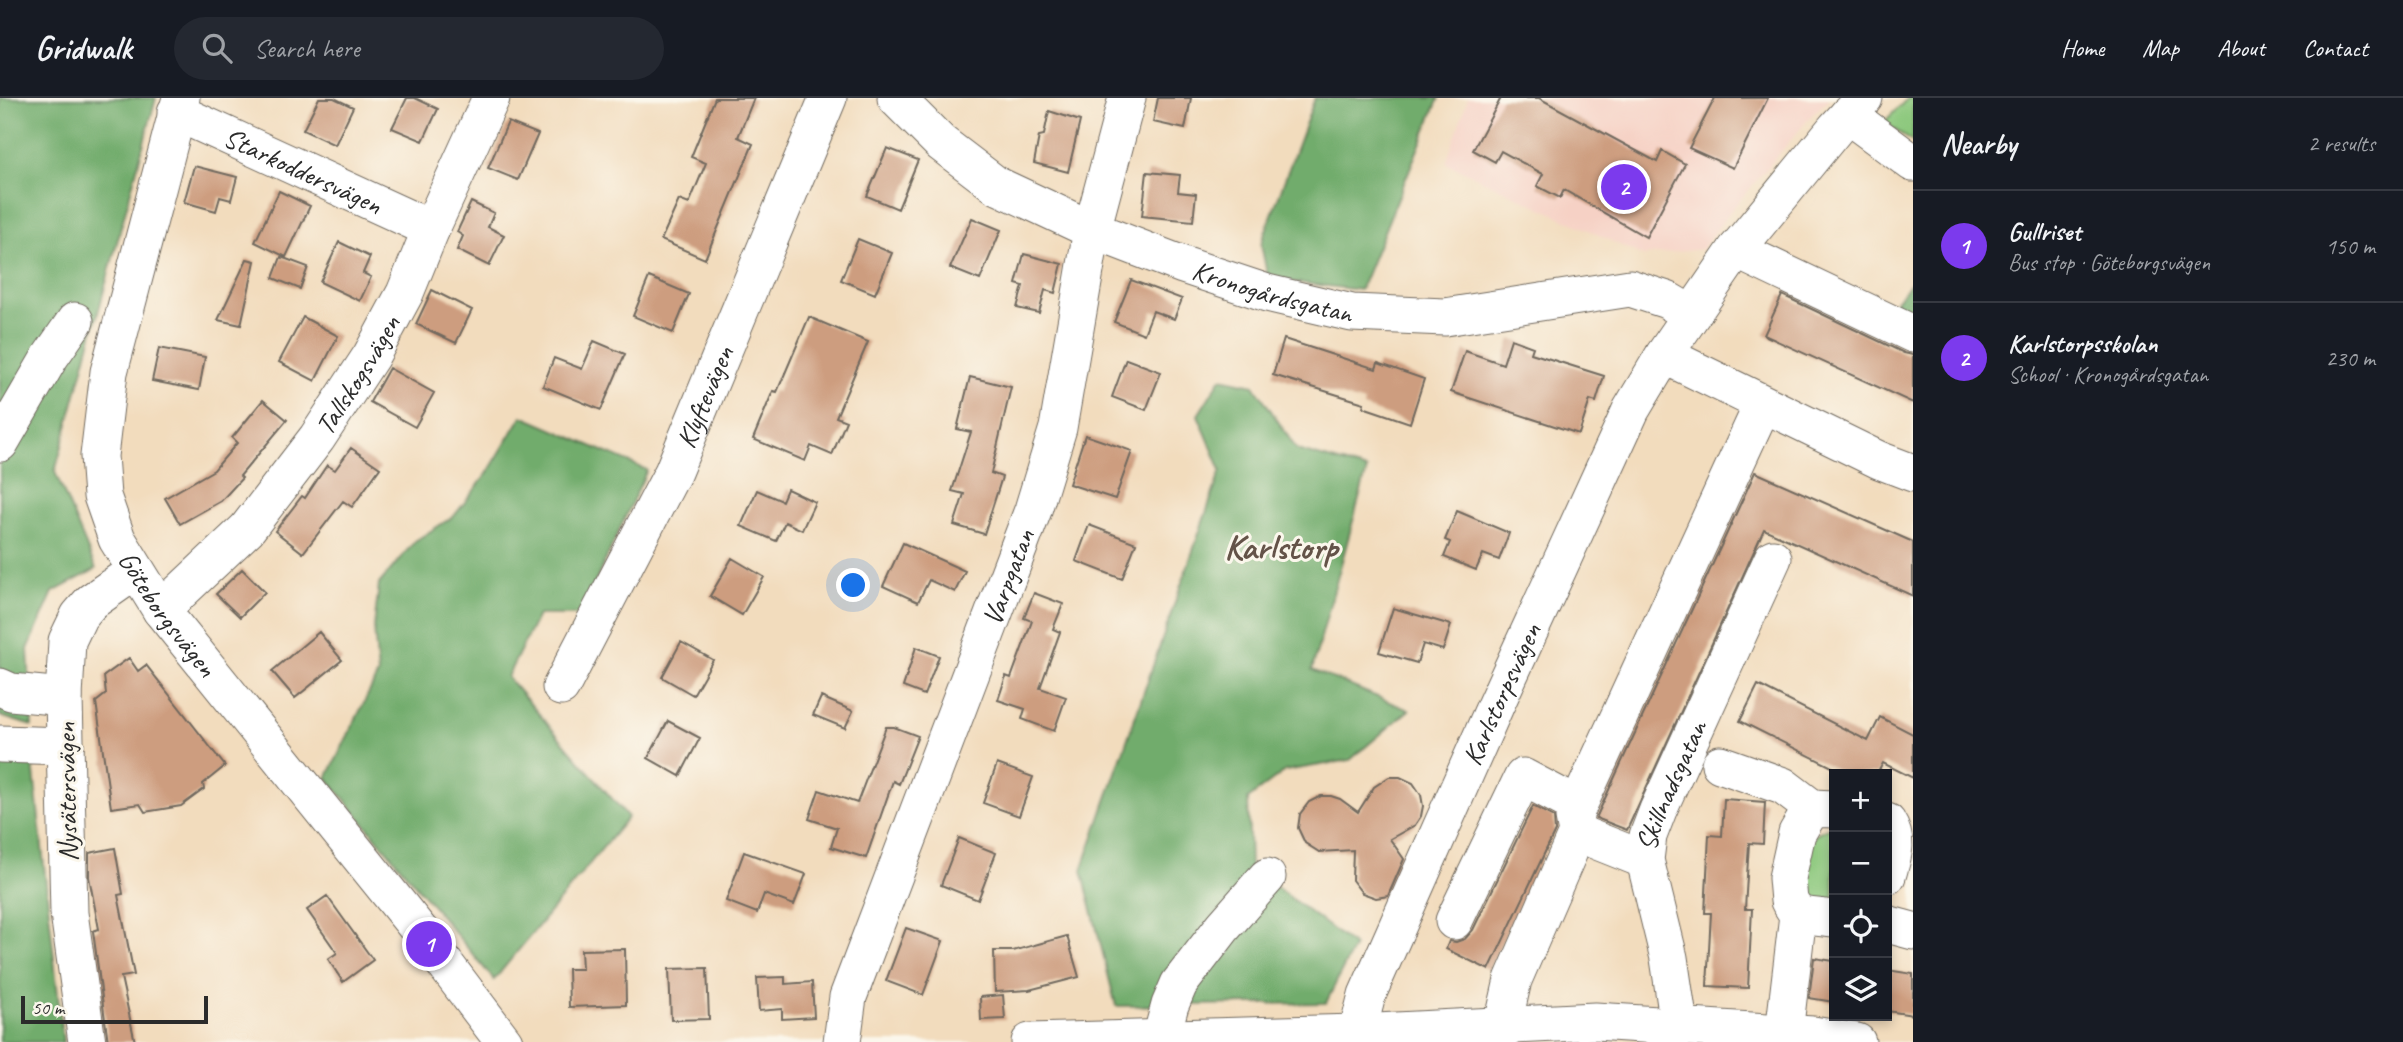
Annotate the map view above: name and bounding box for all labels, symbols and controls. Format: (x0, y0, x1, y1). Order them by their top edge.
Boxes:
search box (174, 17, 664, 80)
text: Gridwalk (35, 27, 132, 69)
icon: search (198, 29, 236, 67)
text: Search here (254, 32, 360, 65)
text: Home (2061, 33, 2104, 63)
text: Map (2142, 33, 2179, 63)
text: About (2217, 33, 2265, 63)
text: Contact (2303, 33, 2368, 63)
street label: Starkoddersvägen (219, 120, 388, 222)
text: Nearby (1941, 125, 2017, 163)
text: 2 results (2308, 129, 2375, 158)
pin: 2 (1601, 161, 1647, 213)
text: Gullriset (2008, 215, 2081, 248)
text: 1 (1959, 232, 1969, 261)
text: 150 m (2326, 232, 2375, 261)
text: Bus stop · Göteborgsvägen (2008, 248, 2210, 277)
street label: Kronogårdsgatan (1188, 252, 1357, 331)
street label: Tallskogsvägen (307, 309, 408, 441)
text: Karlstorpsskolan (2008, 327, 2158, 360)
street label: Klyftevägen (668, 340, 742, 453)
text: 2 (1959, 344, 1969, 373)
text: 230 m (2326, 344, 2375, 373)
text: School · Kronogårdsgatan (2008, 360, 2208, 389)
street label: Varpgatan (974, 524, 1042, 630)
district label: Karlstorp (1224, 525, 1340, 570)
street label: Göteborgsvägen (111, 545, 225, 684)
your location (836, 568, 870, 602)
street label: Karlstorpsvägen (1454, 617, 1549, 771)
street label: Skillnadsgatan (1629, 714, 1715, 853)
street label: Nysätersvägen (48, 722, 85, 862)
map controls (1829, 769, 1892, 1021)
button: + (1829, 769, 1892, 832)
button: − (1829, 832, 1892, 895)
button: locate (1829, 895, 1892, 958)
pin: 1 (406, 918, 452, 970)
button: layers (1829, 958, 1892, 1021)
scale bar (21, 993, 208, 1025)
text: 50 m (32, 996, 64, 1020)

